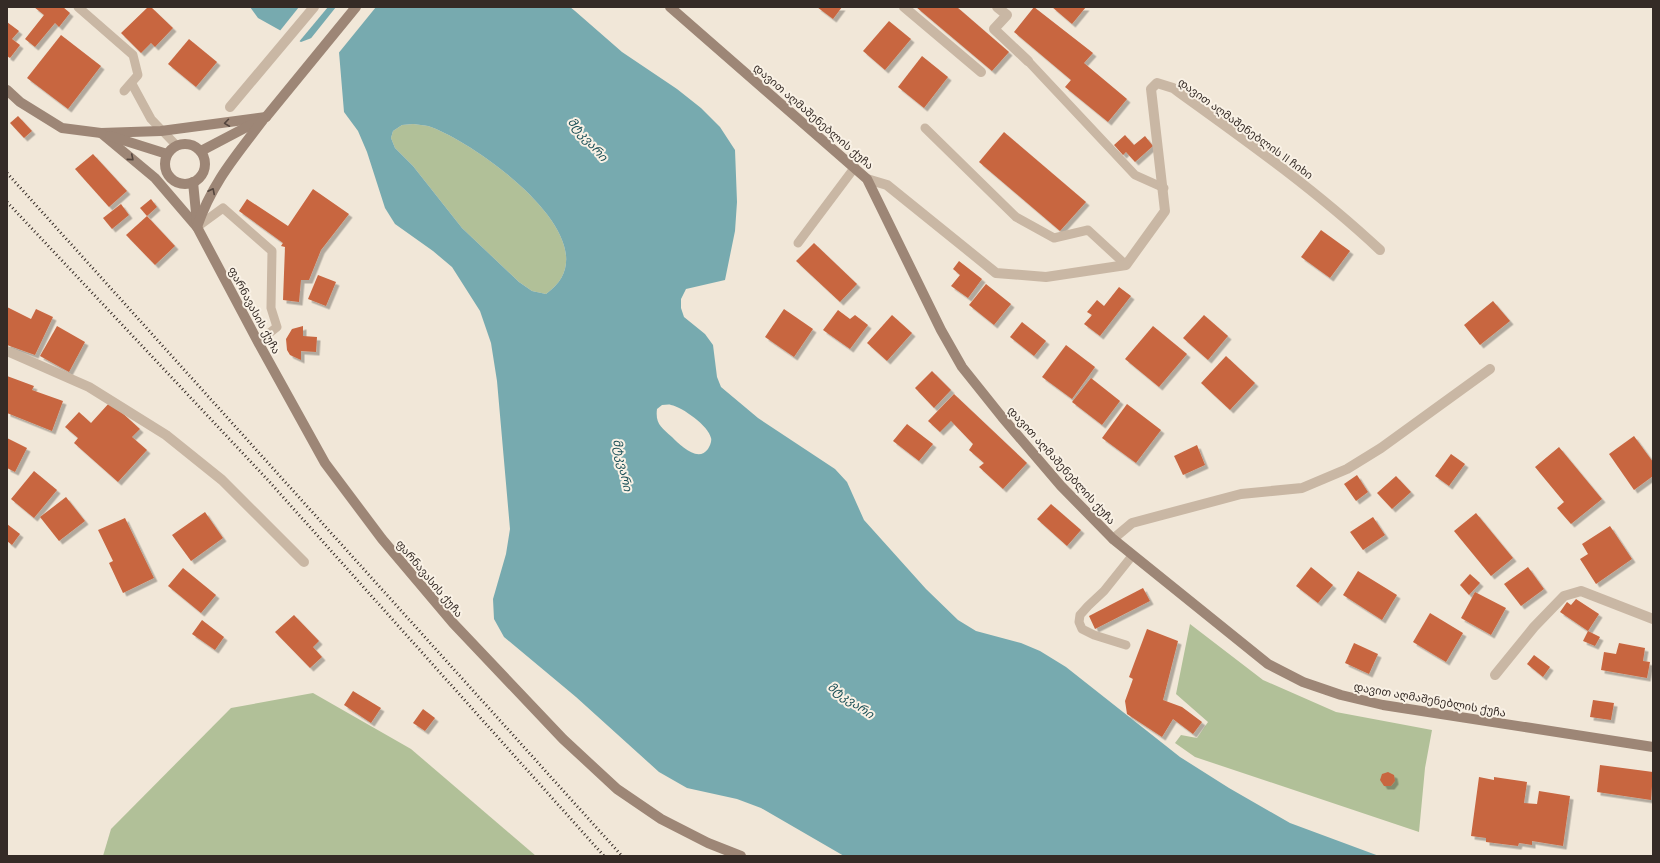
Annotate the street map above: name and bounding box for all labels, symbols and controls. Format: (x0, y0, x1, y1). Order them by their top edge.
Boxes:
street label: დავით აღმაშენებლის ქუჩა (751, 60, 877, 172)
street label: დავით აღმაშენებლის II ჩიხი (1176, 74, 1316, 182)
water label: მტკვარი (564, 113, 613, 165)
one-way arrow (224, 118, 230, 127)
one-way arrow (126, 154, 134, 161)
one-way arrow (207, 188, 214, 195)
street label: ფარნავასის ქუჩა (226, 264, 284, 356)
street label: დავით აღმაშენებლის ქუჩა (1005, 403, 1119, 527)
water label: მტკვარი (609, 437, 637, 494)
street label: ფარნავასის ქუჩა (393, 536, 467, 620)
water label: მტკვარი (824, 678, 878, 723)
street label: დავით აღმაშენებლის ქუჩა (1353, 678, 1507, 720)

